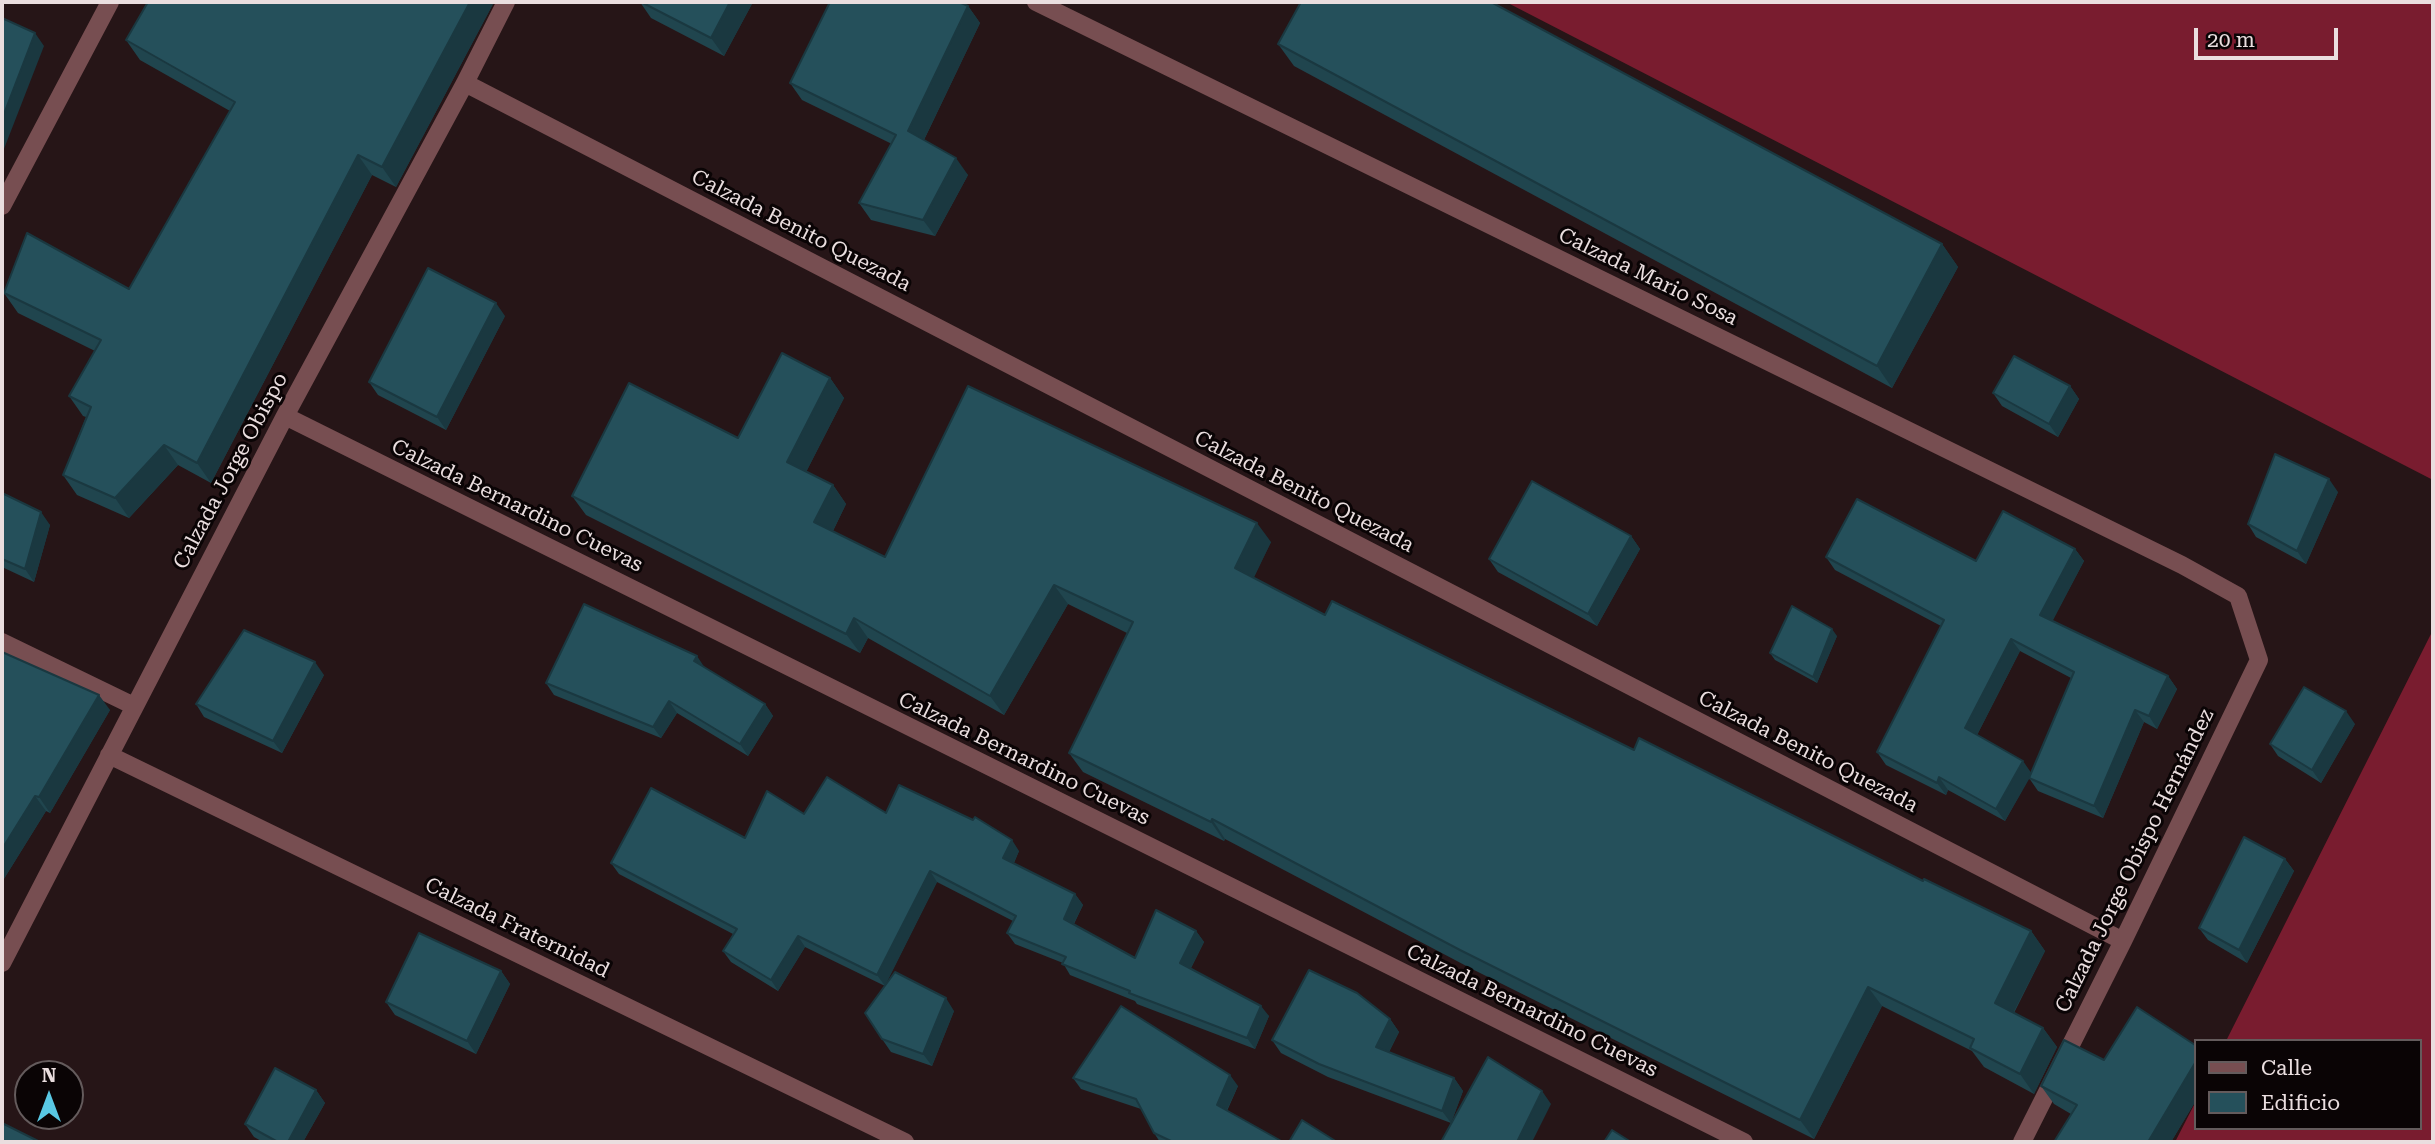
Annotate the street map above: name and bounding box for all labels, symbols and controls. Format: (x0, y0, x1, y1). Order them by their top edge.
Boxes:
scale bar (2197, 14, 2340, 58)
text: 20 m (2207, 28, 2255, 52)
street label: Calzada Benito Quezada (687, 165, 915, 297)
street label: Calzada Mario Sosa (1554, 223, 1742, 331)
street label: Calzada Jorge Obispo (169, 369, 293, 573)
street label: Calzada Benito Quezada (1190, 426, 1418, 558)
street label: Calzada Bernardino Cuevas (387, 434, 647, 578)
street label: Calzada Benito Quezada (1694, 686, 1922, 818)
street label: Calzada Bernardino Cuevas (894, 687, 1154, 831)
street label: Calzada Jorge Obispo Hernández (2050, 705, 2220, 1017)
street label: Calzada Fraternidad (421, 872, 613, 984)
street label: Calzada Bernardino Cuevas (1402, 939, 1662, 1083)
legend (2194, 1039, 2421, 1130)
text: Calle (2261, 1056, 2312, 1080)
north arrow (14, 1060, 84, 1130)
text: N (42, 1064, 56, 1087)
text: Edificio (2261, 1091, 2340, 1115)

